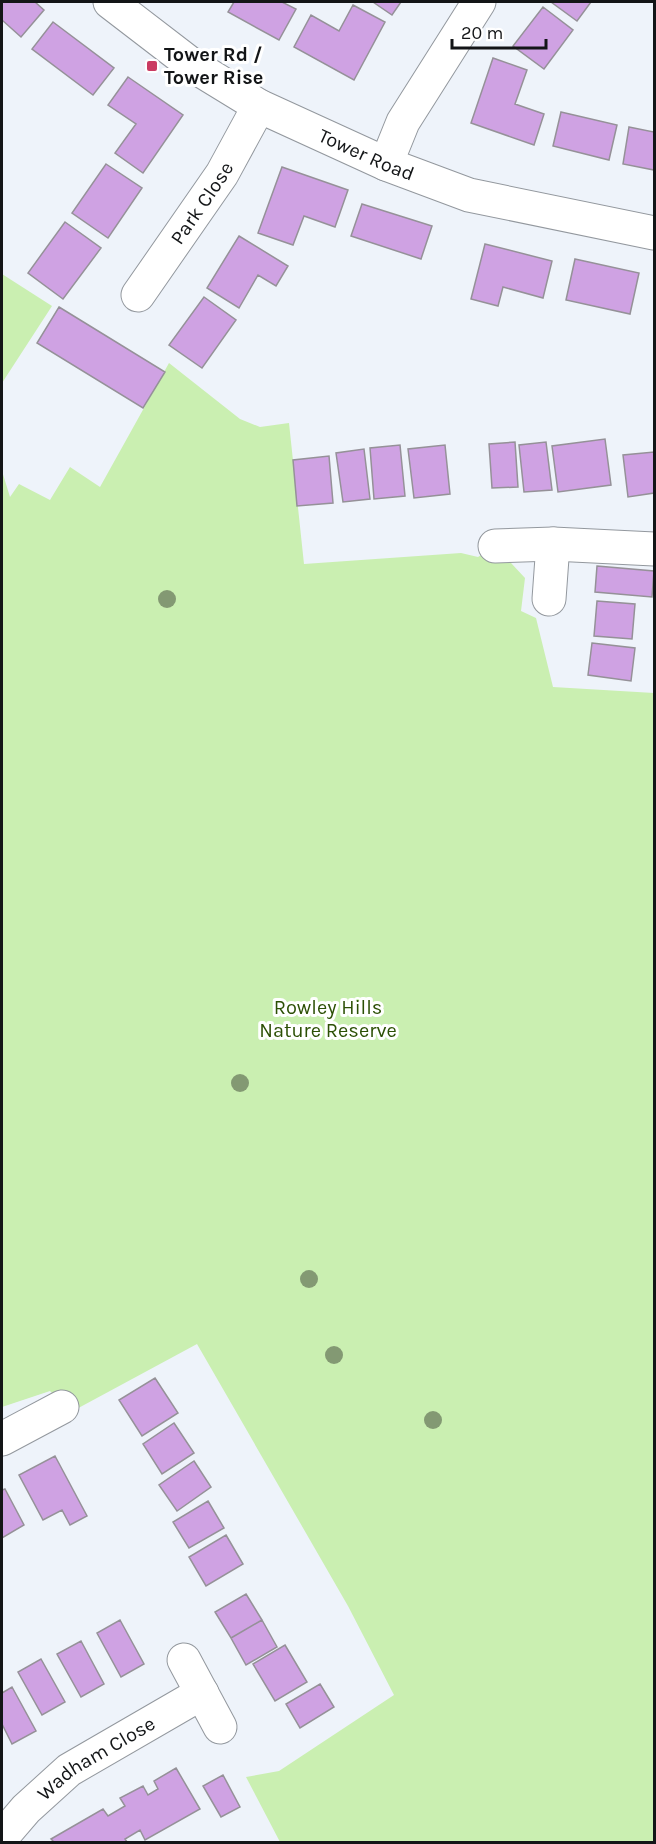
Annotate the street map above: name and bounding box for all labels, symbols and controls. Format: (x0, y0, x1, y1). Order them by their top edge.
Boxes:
scale bar (452, 12, 546, 50)
text: 20 m (461, 22, 503, 44)
place label: Tower Rd / Tower Rise (164, 43, 263, 89)
marker: Tower Rd / Tower Rise (145, 59, 159, 73)
street label: Tower Road (315, 124, 418, 186)
street label: Park Close (166, 158, 238, 249)
park label: Rowley Hills Nature Reserve (259, 996, 397, 1042)
street label: Wadham Close (33, 1712, 159, 1805)

